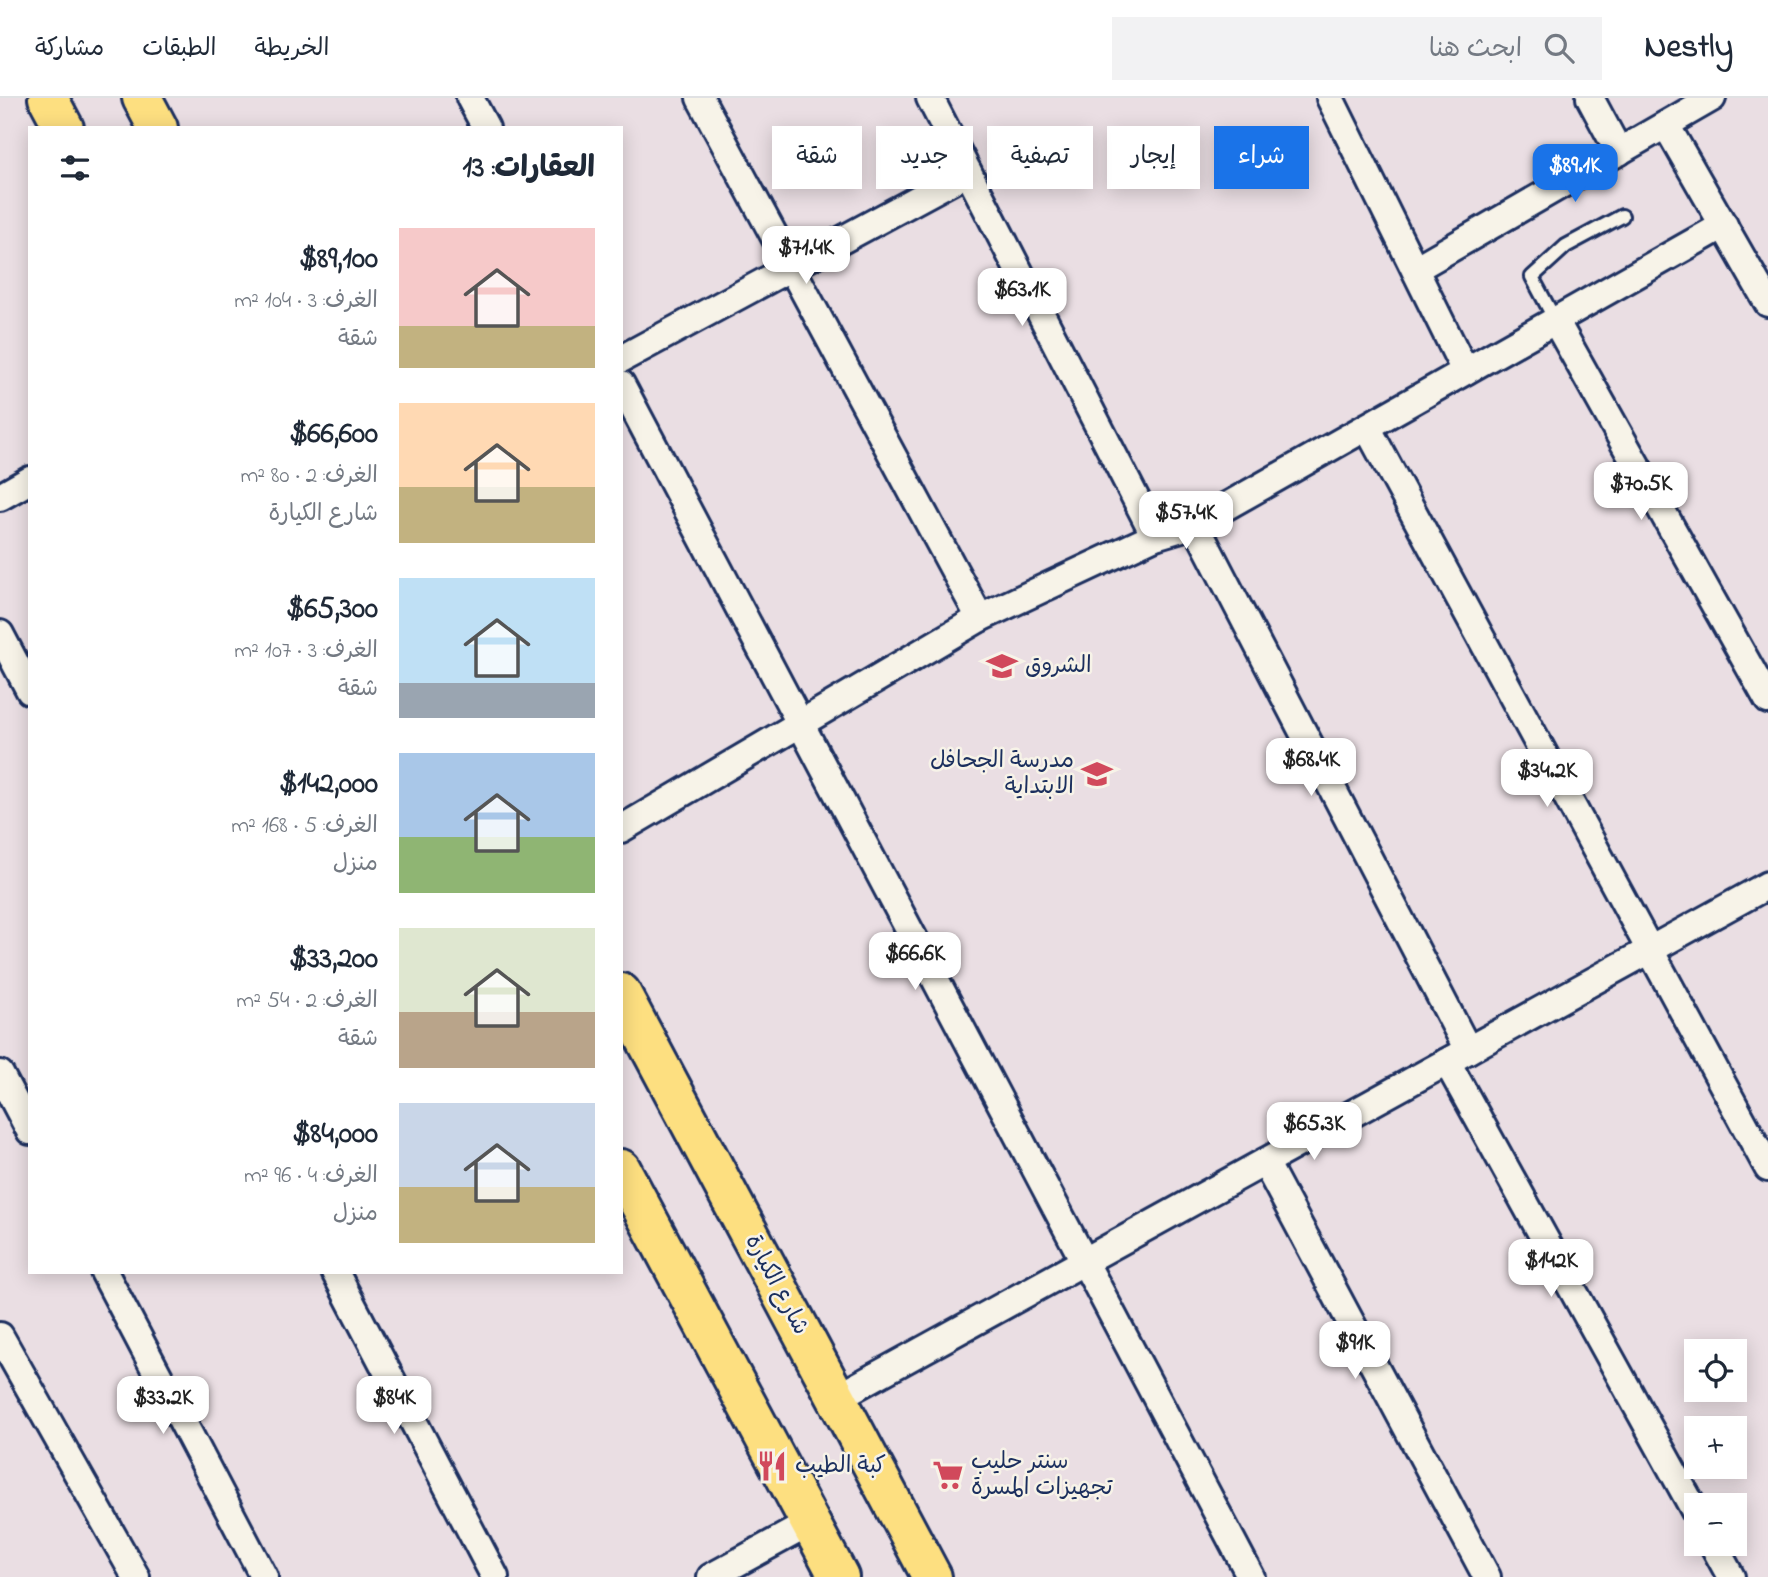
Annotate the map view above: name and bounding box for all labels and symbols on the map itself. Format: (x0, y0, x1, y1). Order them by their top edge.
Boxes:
pin: $89.1K (1518, 144, 1632, 204)
pin: $71.4K (749, 226, 863, 286)
pin: $63.1K (965, 268, 1079, 328)
pin: $70.5K (1584, 462, 1698, 522)
pin: $57.4K (1129, 491, 1243, 551)
school or university icon: الشروق (985, 649, 1019, 683)
place label: الشروق (1025, 650, 1092, 683)
pin: $68.4K (1254, 738, 1368, 798)
place label: مدرسة الجحافل الابتداية (930, 745, 1074, 804)
pin: $34.2K (1490, 750, 1604, 809)
school or university icon: مدرسة الجحافل الابتداية (1080, 757, 1114, 791)
pin: $66.6K (858, 932, 972, 992)
pin: $65.3K (1257, 1102, 1371, 1162)
street label: شارع الكيارة (736, 1229, 816, 1341)
pin: $142K (1502, 1240, 1600, 1299)
pin: $91K (1314, 1322, 1396, 1381)
pin: $33.2K (106, 1376, 220, 1436)
pin: $84K (353, 1376, 435, 1436)
place label: سنتر حليب تجهيزات المسرة (971, 1446, 1113, 1505)
restaurant icon: كبة الطيب (755, 1449, 789, 1483)
place label: كبة الطيب (795, 1450, 886, 1483)
supermarket icon: سنتر حليب تجهيزات المسرة (931, 1458, 965, 1492)

